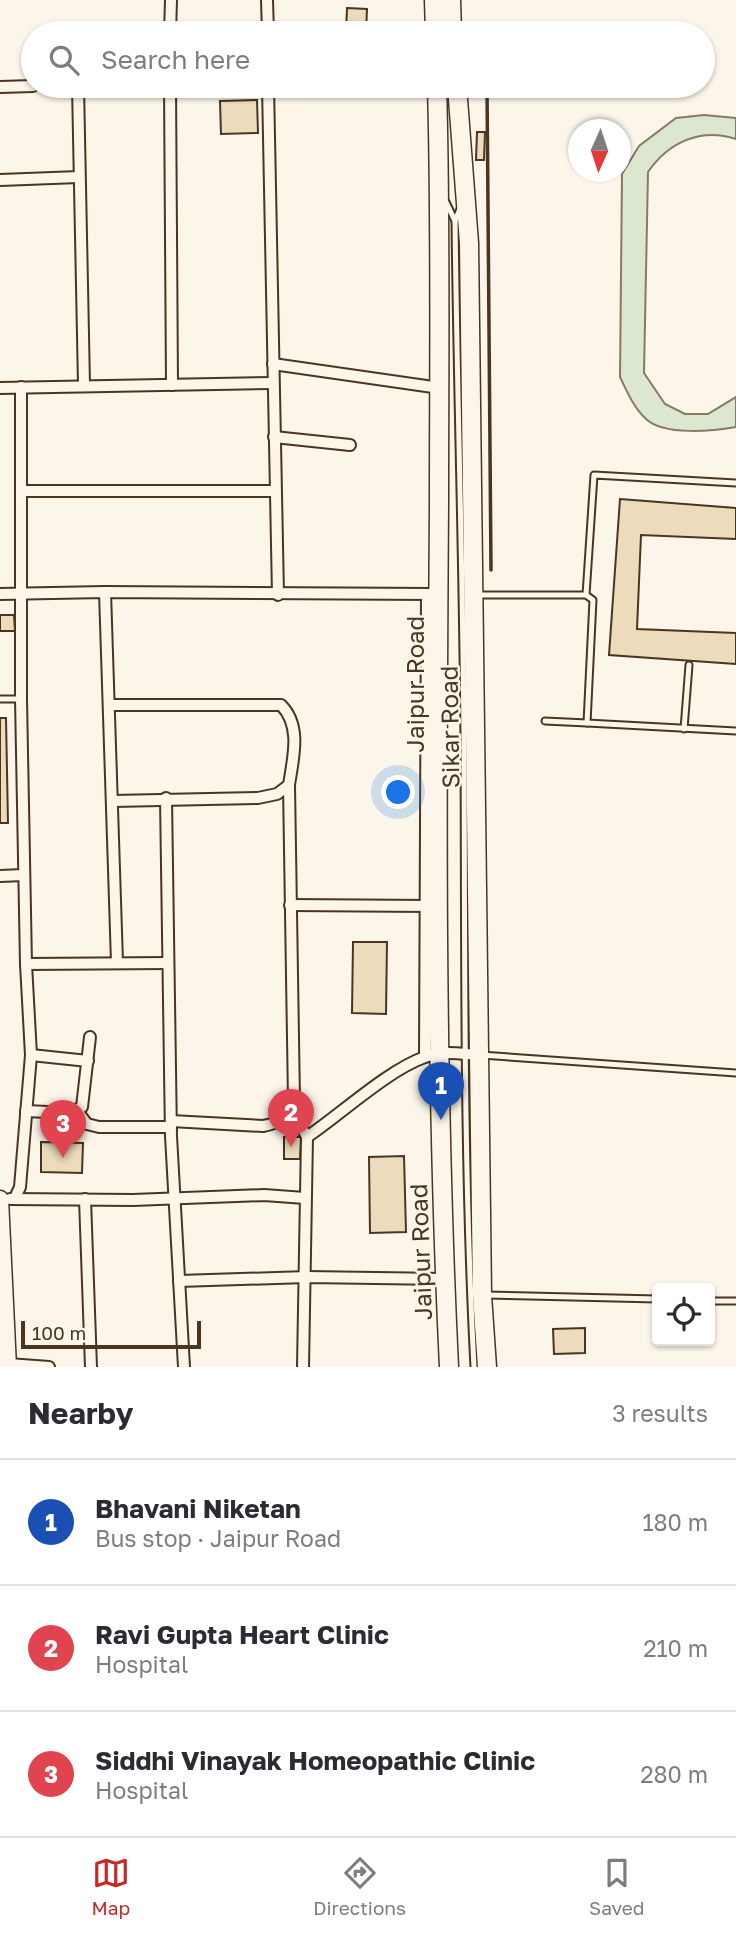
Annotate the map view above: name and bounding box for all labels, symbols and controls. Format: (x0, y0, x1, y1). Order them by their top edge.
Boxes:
search box (21, 21, 715, 98)
icon: search (45, 41, 83, 79)
text: Search here (101, 44, 250, 75)
north arrow (568, 119, 631, 182)
street label: Jaipur Road (400, 616, 429, 752)
street label: Sikar Road (433, 665, 465, 789)
your location (381, 775, 415, 809)
pin: 1 (418, 1062, 464, 1120)
pin: 2 (268, 1089, 314, 1147)
pin: 3 (40, 1100, 86, 1158)
street label: Jaipur Road (403, 1183, 437, 1321)
map controls (652, 1283, 715, 1346)
button: locate (652, 1283, 715, 1346)
scale bar (21, 1318, 201, 1350)
text: 100 m (32, 1321, 86, 1344)
text: Nearby (28, 1395, 133, 1431)
text: 3 results (612, 1399, 708, 1427)
text: Bhavani Niketan (95, 1493, 301, 1524)
text: 1 (45, 1508, 57, 1536)
text: 180 m (642, 1508, 708, 1536)
text: Bus stop · Jaipur Road (95, 1524, 341, 1552)
text: Ravi Gupta Heart Clinic (95, 1619, 389, 1650)
text: 2 (44, 1634, 58, 1662)
text: 210 m (643, 1634, 708, 1662)
text: Hospital (95, 1650, 188, 1678)
text: Siddhi Vinayak Homeopathic Clinic (95, 1745, 535, 1776)
text: 3 (44, 1760, 58, 1788)
text: 280 m (640, 1760, 708, 1788)
text: Hospital (95, 1776, 188, 1804)
tab: Map (91, 1854, 130, 1919)
tab: Directions (313, 1854, 406, 1919)
tab: Saved (589, 1854, 645, 1919)

